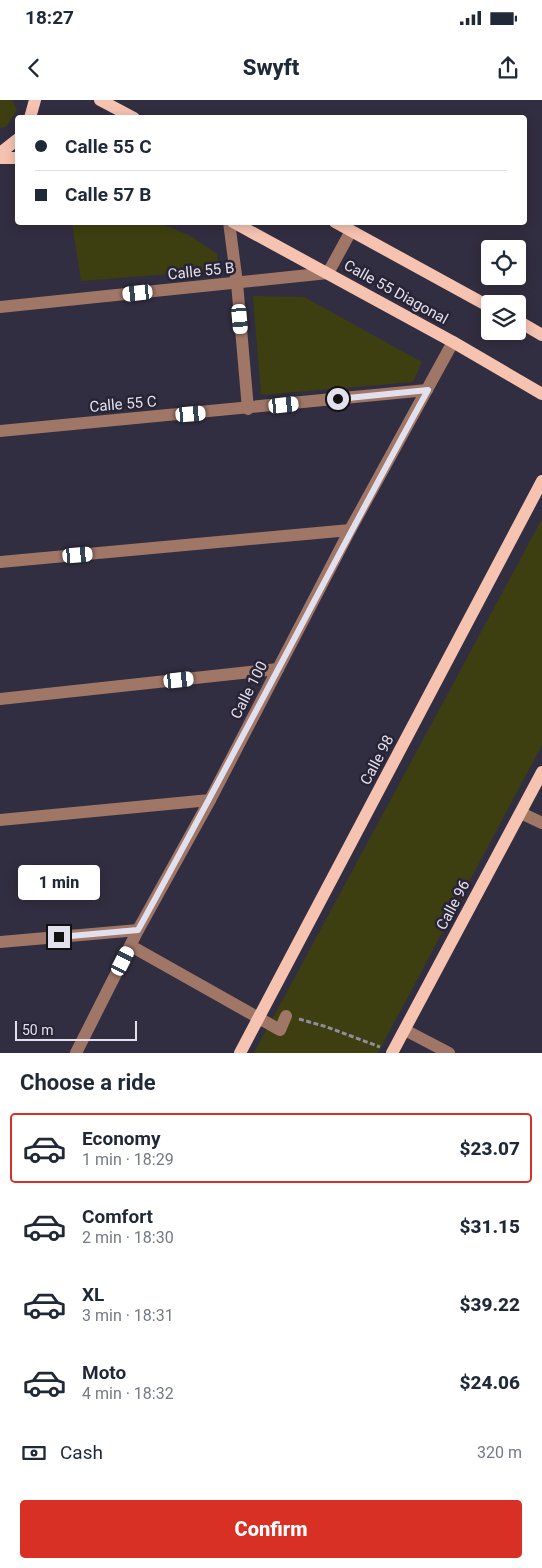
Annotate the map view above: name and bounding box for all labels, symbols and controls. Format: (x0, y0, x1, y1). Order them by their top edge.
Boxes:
text: 18:27 (25, 6, 74, 29)
icon: back (20, 54, 48, 82)
icon: share (494, 54, 522, 82)
text: Swyft (243, 55, 299, 80)
text: Calle 55 C (65, 135, 152, 158)
text: Calle 57 B (65, 183, 151, 206)
map controls (481, 240, 526, 340)
button: locate (481, 240, 526, 285)
street label: Calle 55 Diagonal (341, 256, 451, 328)
street label: Calle 55 B (167, 259, 235, 283)
car (122, 284, 153, 302)
button: layers (481, 295, 526, 340)
car (231, 303, 248, 335)
route start (327, 388, 349, 410)
street label: Calle 55 C (89, 392, 158, 416)
car (268, 396, 299, 414)
car (175, 405, 206, 423)
car (62, 546, 93, 564)
street label: Calle 100 (227, 658, 271, 722)
car (163, 671, 194, 689)
street label: Calle 98 (356, 732, 398, 788)
callout: 1 min (18, 864, 100, 900)
text: 1 min (39, 873, 79, 892)
street label: Calle 96 (432, 877, 474, 933)
route end (48, 926, 70, 948)
car (109, 944, 136, 978)
scale bar (15, 1018, 138, 1041)
text: 50 m (22, 1022, 54, 1038)
text: Choose a ride (20, 1070, 156, 1095)
icon: car (22, 1126, 67, 1171)
text: Economy (82, 1127, 161, 1150)
text: $23.07 (460, 1137, 520, 1160)
text: 1 min · 18:29 (82, 1150, 174, 1169)
icon: car (22, 1204, 67, 1249)
text: Comfort (82, 1205, 153, 1228)
text: $31.15 (460, 1215, 520, 1238)
text: 2 min · 18:30 (82, 1228, 174, 1247)
icon: car (22, 1282, 67, 1327)
text: XL (82, 1283, 104, 1306)
text: $39.22 (460, 1293, 520, 1316)
text: 3 min · 18:31 (82, 1306, 174, 1325)
icon: car (22, 1360, 67, 1405)
text: Moto (82, 1361, 126, 1384)
text: $24.06 (460, 1371, 520, 1394)
text: 4 min · 18:32 (82, 1384, 174, 1403)
icon: cash (20, 1439, 48, 1467)
text: Cash (60, 1441, 103, 1464)
text: 320 m (477, 1443, 522, 1462)
button: Confirm (20, 1500, 522, 1558)

